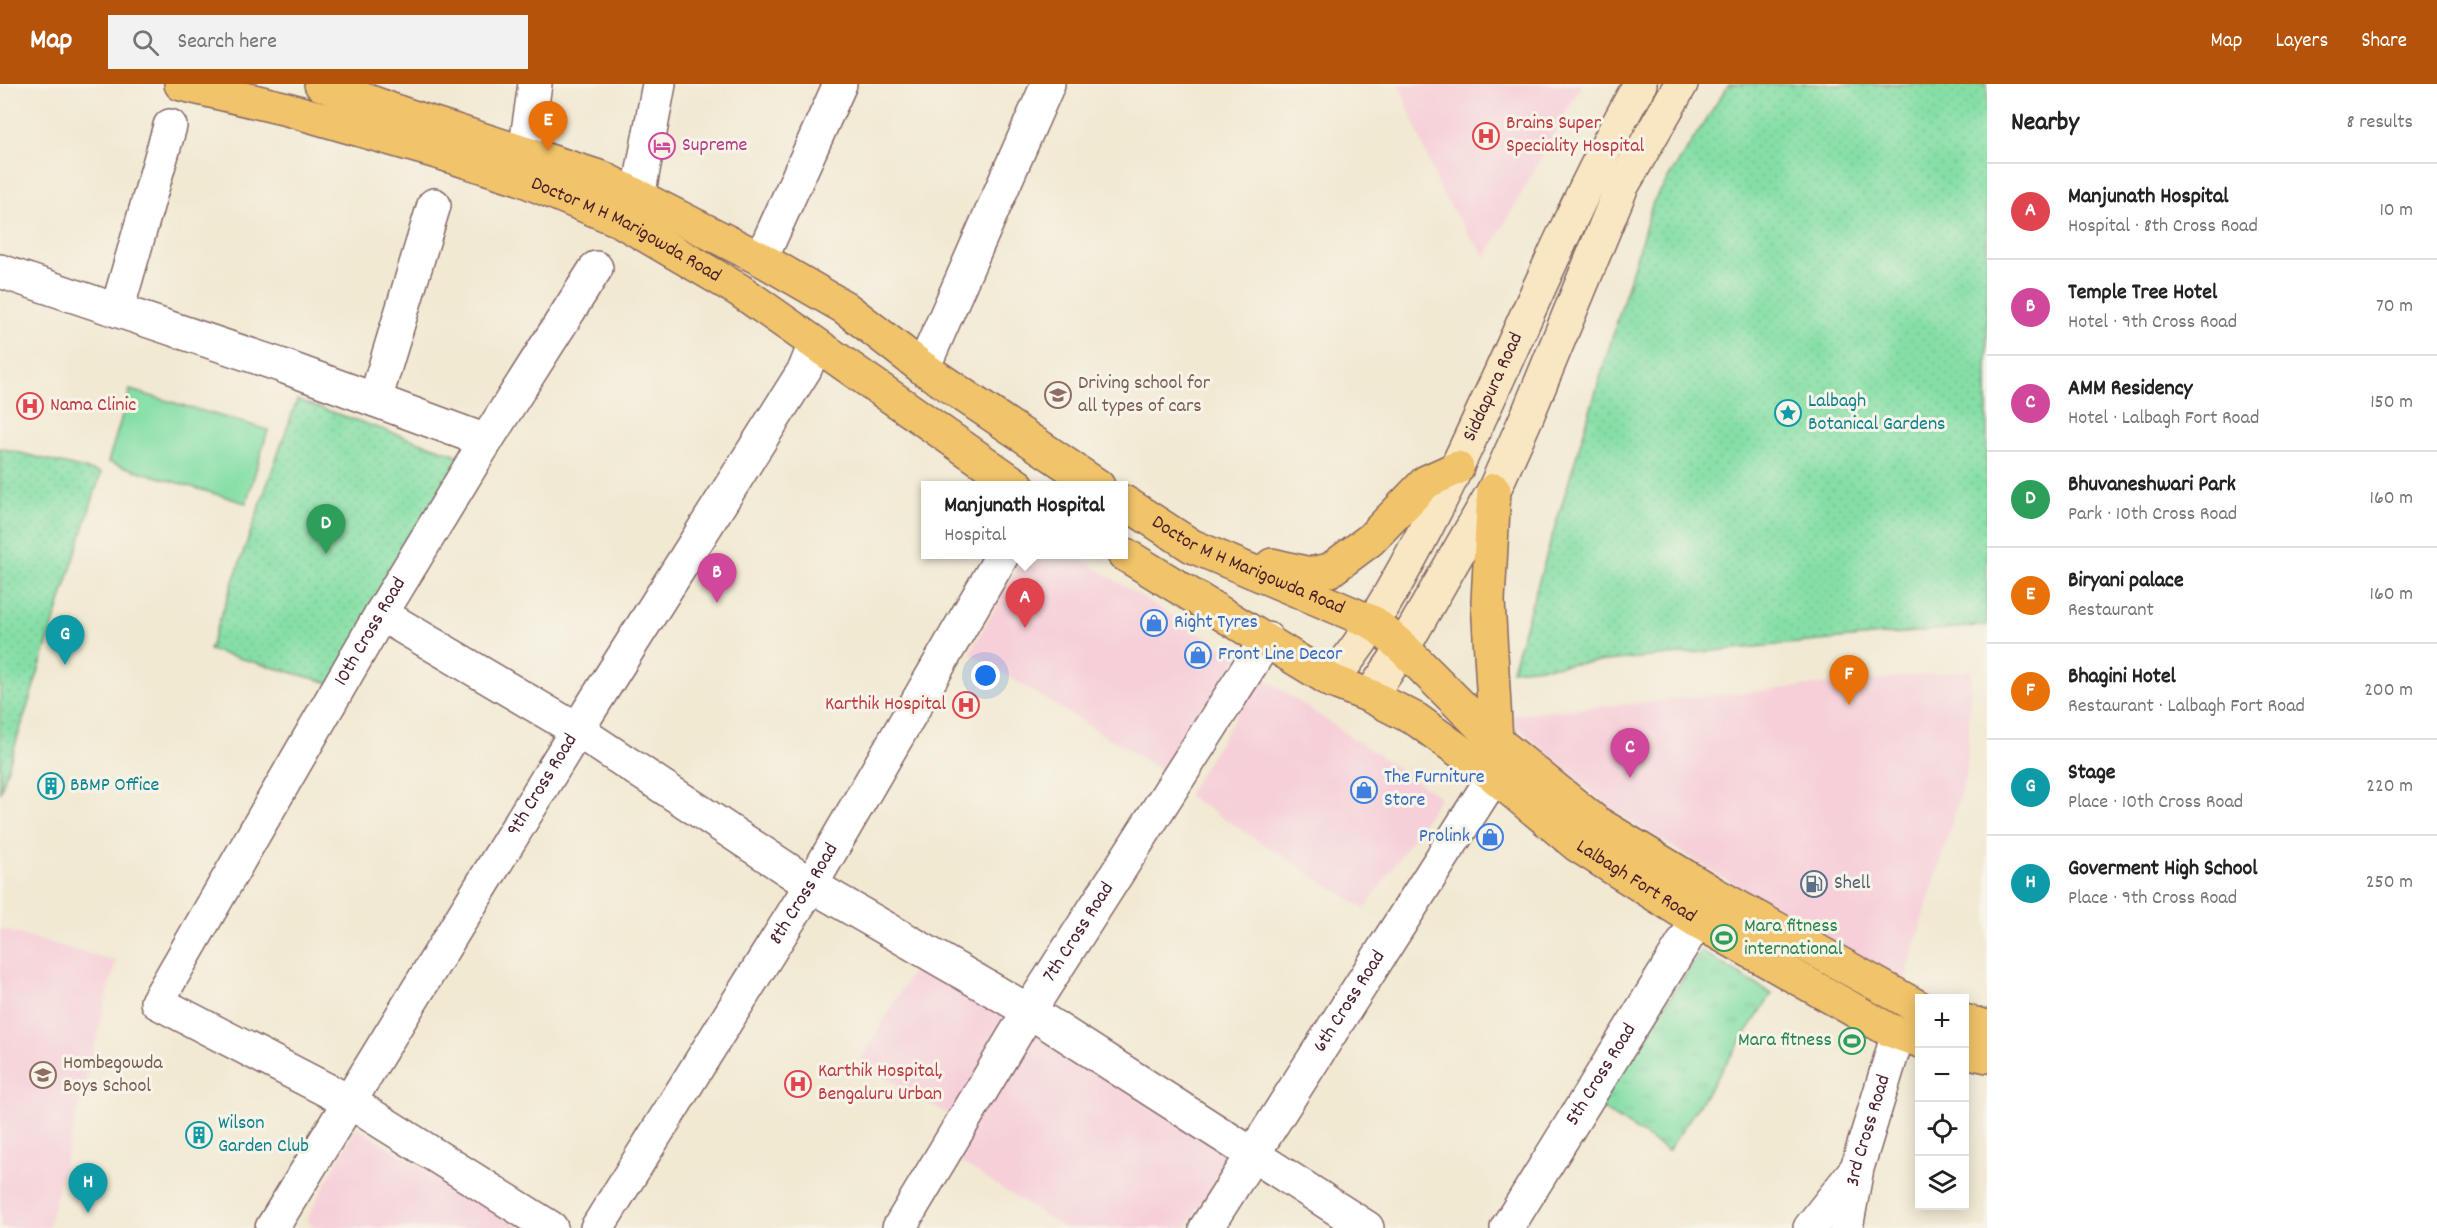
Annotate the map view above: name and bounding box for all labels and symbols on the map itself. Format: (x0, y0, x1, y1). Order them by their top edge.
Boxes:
pin: E (528, 101, 568, 151)
place label: Brains Super Speciality Hospital (1506, 110, 1645, 161)
hospital icon: Brains Super Speciality Hospital (1471, 121, 1501, 151)
hotel icon: Supreme (647, 131, 677, 161)
place label: Supreme (682, 132, 748, 160)
street label: Doctor M H Marigowda Road (526, 170, 726, 290)
street label: Siddapura Road (1457, 328, 1531, 447)
place label: Driving school for all types of cars (1078, 370, 1211, 421)
school or university icon: Driving school for all types of cars (1043, 380, 1073, 410)
place label: Lalbagh Botanical Gardens (1808, 388, 1946, 439)
hospital icon: Nama Clinic (15, 391, 45, 421)
place label: Nama Clinic (50, 392, 136, 420)
place icon: Lalbagh Botanical Gardens (1773, 398, 1803, 428)
pin: D (306, 504, 346, 554)
street label: Doctor M H Marigowda Road (1146, 509, 1349, 623)
pin: B (698, 554, 736, 603)
street label: 10th Cross Road (328, 572, 414, 691)
pin: A (1006, 578, 1044, 628)
shop icon: Right Tyres (1139, 608, 1169, 638)
place label: Right Tyres (1174, 609, 1258, 637)
pin: G (46, 616, 84, 665)
shop icon: Front Line Decor (1183, 640, 1213, 670)
place label: Front Line Decor (1218, 641, 1343, 669)
pin: F (1830, 656, 1868, 705)
your location (971, 661, 1000, 690)
hospital icon: Karthik Hospital (951, 690, 981, 720)
place label: Karthik Hospital (825, 691, 946, 719)
pin: C (1610, 728, 1650, 778)
street label: 9th Cross Road (501, 729, 585, 842)
place label: The Furniture Store (1384, 764, 1485, 815)
building icon: BBMP Office (36, 771, 66, 801)
place label: BBMP Office (70, 772, 159, 800)
shop icon: The Furniture Store (1349, 775, 1379, 805)
shop icon: Prolink (1475, 822, 1505, 852)
place label: Prolink (1419, 823, 1470, 851)
street label: Lalbagh Fort Road (1570, 834, 1701, 931)
street label: 8th Cross Road (763, 838, 846, 950)
fuel station icon: Shell (1799, 869, 1829, 899)
place label: Shell (1834, 870, 1871, 898)
street label: 7th Cross Road (1037, 877, 1122, 988)
place label: Mara fitness international (1744, 913, 1843, 964)
sports icon: Mara fitness international (1709, 923, 1739, 953)
street label: 6th Cross Road (1307, 946, 1393, 1058)
street label: 5th Cross Road (1559, 1018, 1644, 1131)
sports icon: Mara fitness (1837, 1026, 1867, 1056)
place label: Mara fitness (1738, 1027, 1832, 1055)
place label: Hombegowda Boys School (63, 1050, 163, 1101)
place label: Karthik Hospital, Bengaluru Urban (818, 1058, 943, 1109)
school or university icon: Hombegowda Boys School (28, 1060, 58, 1090)
hospital icon: Karthik Hospital, Bengaluru Urban (783, 1069, 813, 1099)
street label: 3rd Cross Road (1840, 1071, 1899, 1189)
place label: Wilson Garden Club (218, 1110, 309, 1161)
building icon: Wilson Garden Club (184, 1120, 214, 1150)
pin: H (68, 1164, 107, 1213)

